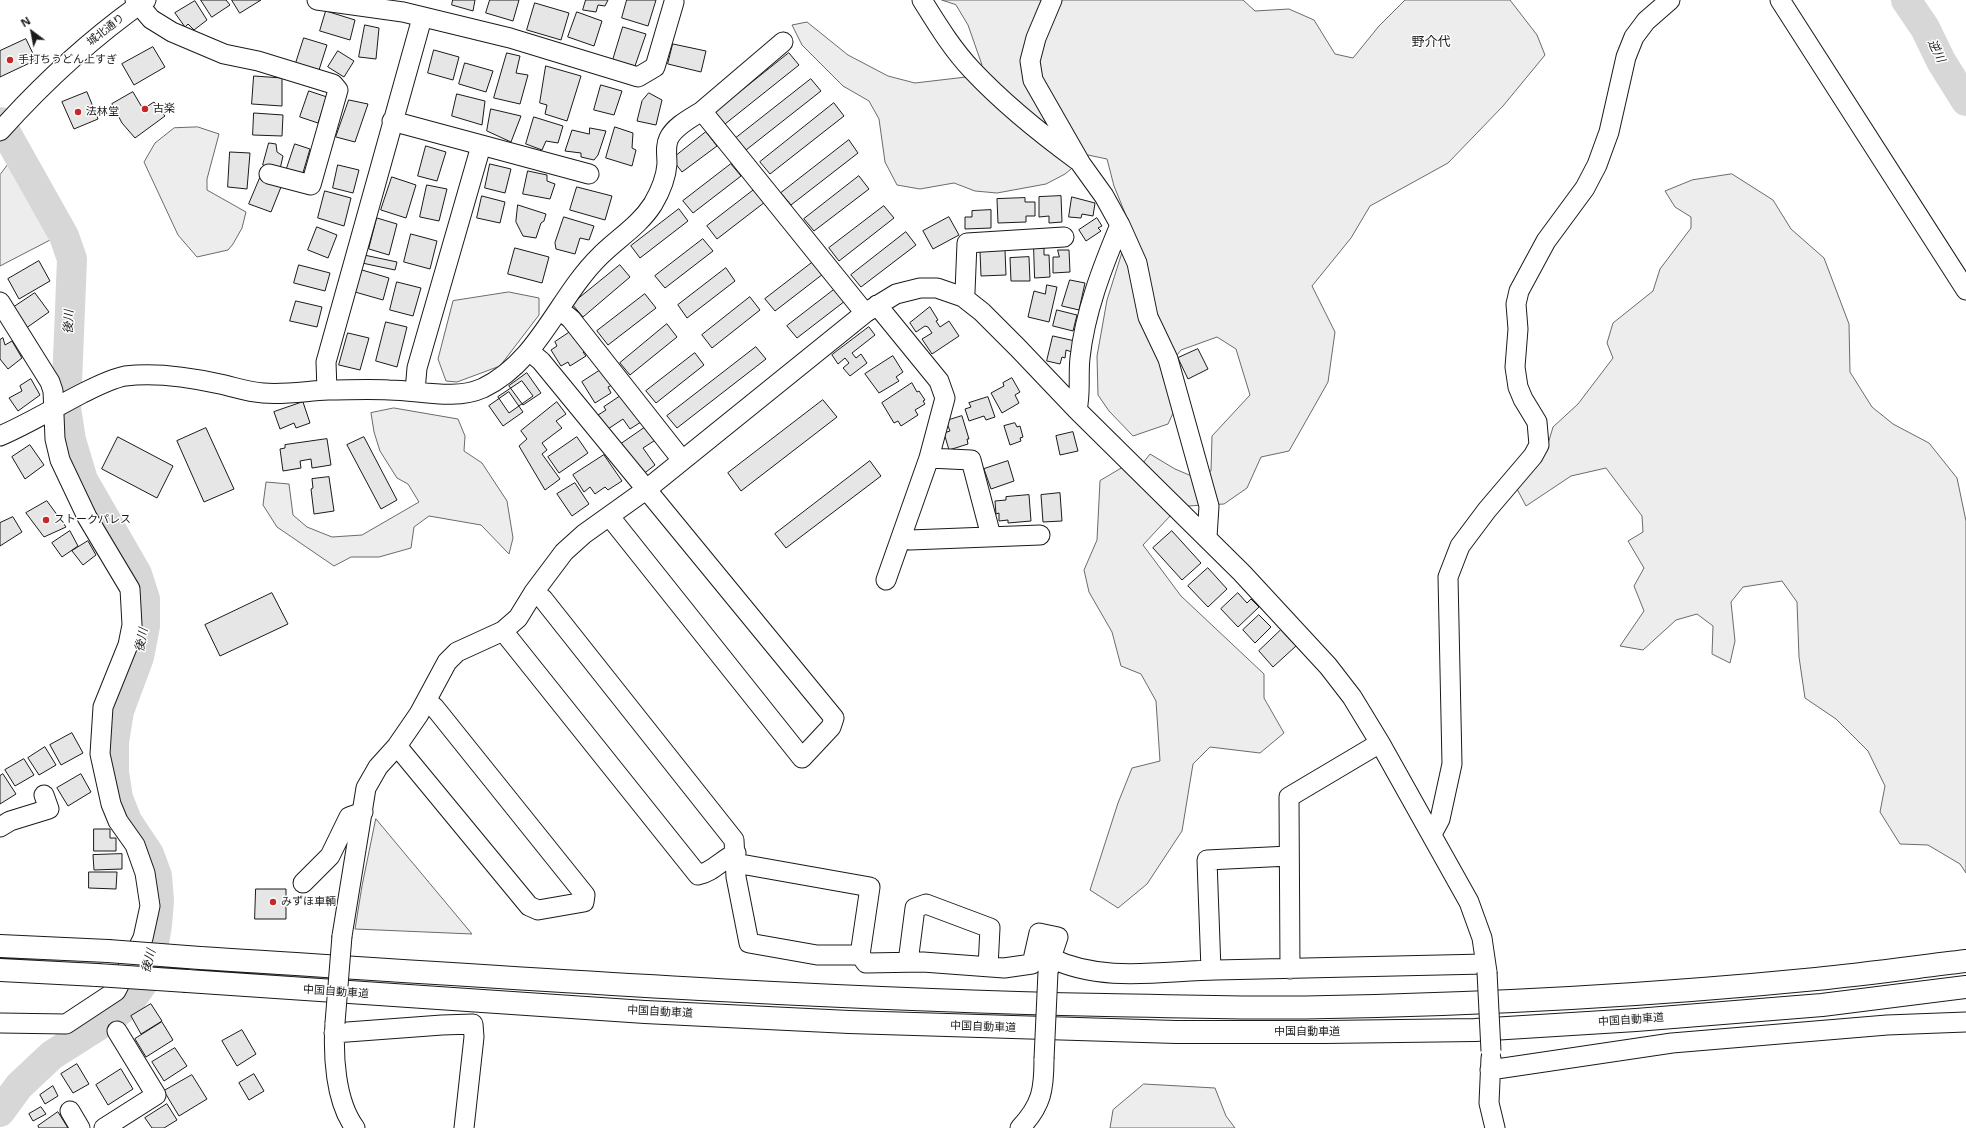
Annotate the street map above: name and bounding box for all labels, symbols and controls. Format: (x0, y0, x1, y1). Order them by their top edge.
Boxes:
street label: 城北通り (85, 11, 127, 49)
north arrow (12, 12, 52, 52)
text: N (18, 13, 33, 30)
district label: 野介代 (1412, 34, 1450, 50)
water label: 逆川 (1924, 37, 1948, 65)
place label: 手打ちうどん上すぎ (18, 53, 117, 67)
marker: 手打ちうどん上すぎ (5, 55, 15, 65)
place label: 古楽 (153, 102, 175, 116)
marker: 古楽 (140, 104, 150, 114)
place label: 法林堂 (86, 105, 119, 119)
marker: 法林堂 (73, 107, 83, 117)
water label: 後川 (61, 310, 77, 334)
place label: ストークパレス (54, 513, 131, 527)
marker: ストークパレス (41, 515, 51, 525)
water label: 後川 (133, 627, 151, 653)
place label: みずほ車輌 (281, 895, 336, 909)
marker: みずほ車輌 (268, 897, 278, 907)
water label: 後川 (139, 948, 159, 974)
street label: 中国自動車道 (303, 983, 369, 1001)
street label: 中国自動車道 (627, 1004, 693, 1020)
street label: 中国自動車道 (1598, 1011, 1664, 1029)
street label: 中国自動車道 (950, 1019, 1016, 1035)
street label: 中国自動車道 (1274, 1025, 1340, 1039)

